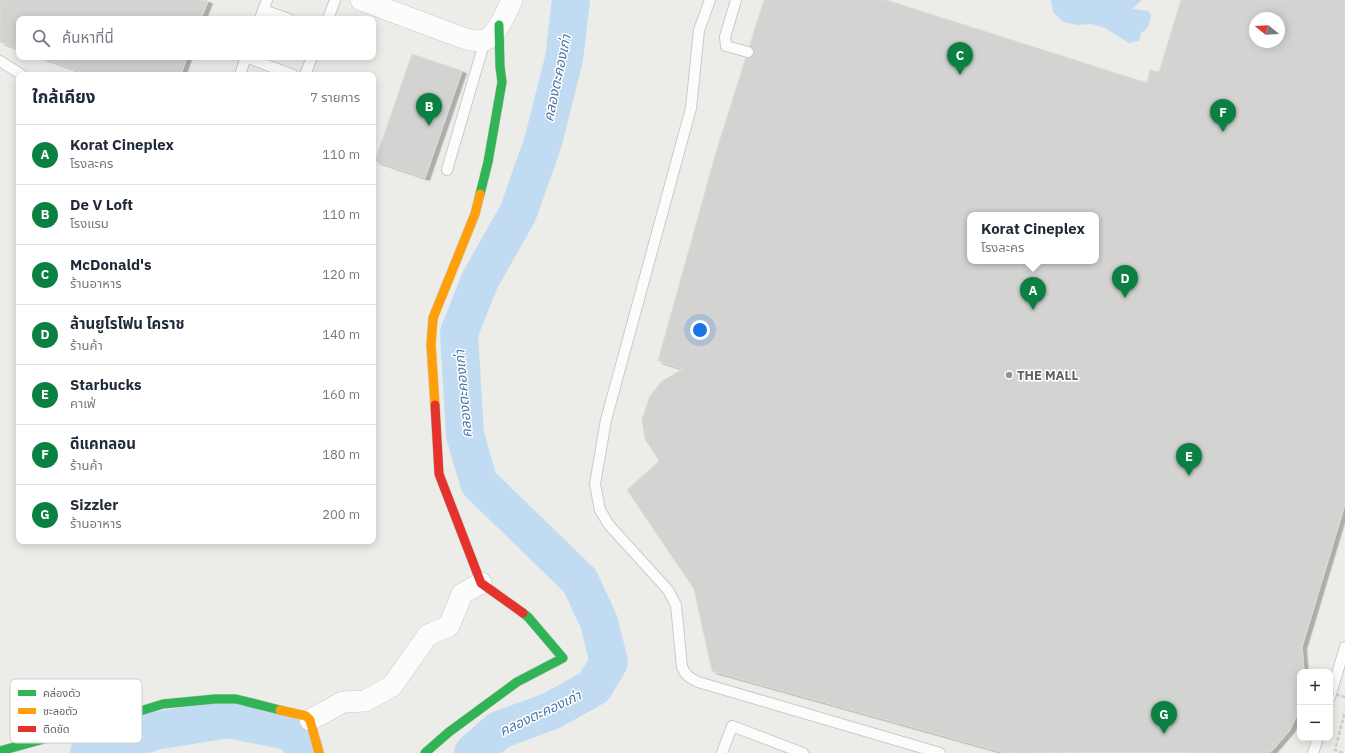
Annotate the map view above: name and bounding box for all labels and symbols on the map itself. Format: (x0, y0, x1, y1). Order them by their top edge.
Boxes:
north arrow (1249, 12, 1285, 48)
water label: คลองตะคองเก่า (539, 32, 575, 123)
pin: C (947, 42, 973, 75)
pin: B (416, 93, 442, 126)
pin: F (1210, 99, 1236, 132)
pin: D (1112, 265, 1138, 298)
pin: A (1020, 277, 1046, 310)
your location (690, 320, 710, 340)
water label: คลองตะคองเก่า (450, 348, 476, 439)
place label: THE MALL (1017, 367, 1078, 384)
marker: THE MALL (1004, 370, 1014, 380)
pin: E (1176, 443, 1202, 476)
legend (10, 679, 142, 743)
text: คล่องตัว (43, 686, 81, 700)
water label: คลองตะคองเก่า (496, 686, 585, 740)
pin: G (1151, 701, 1177, 734)
text: ชะลอตัว (43, 704, 78, 718)
text: ติดขัด (43, 722, 70, 736)

